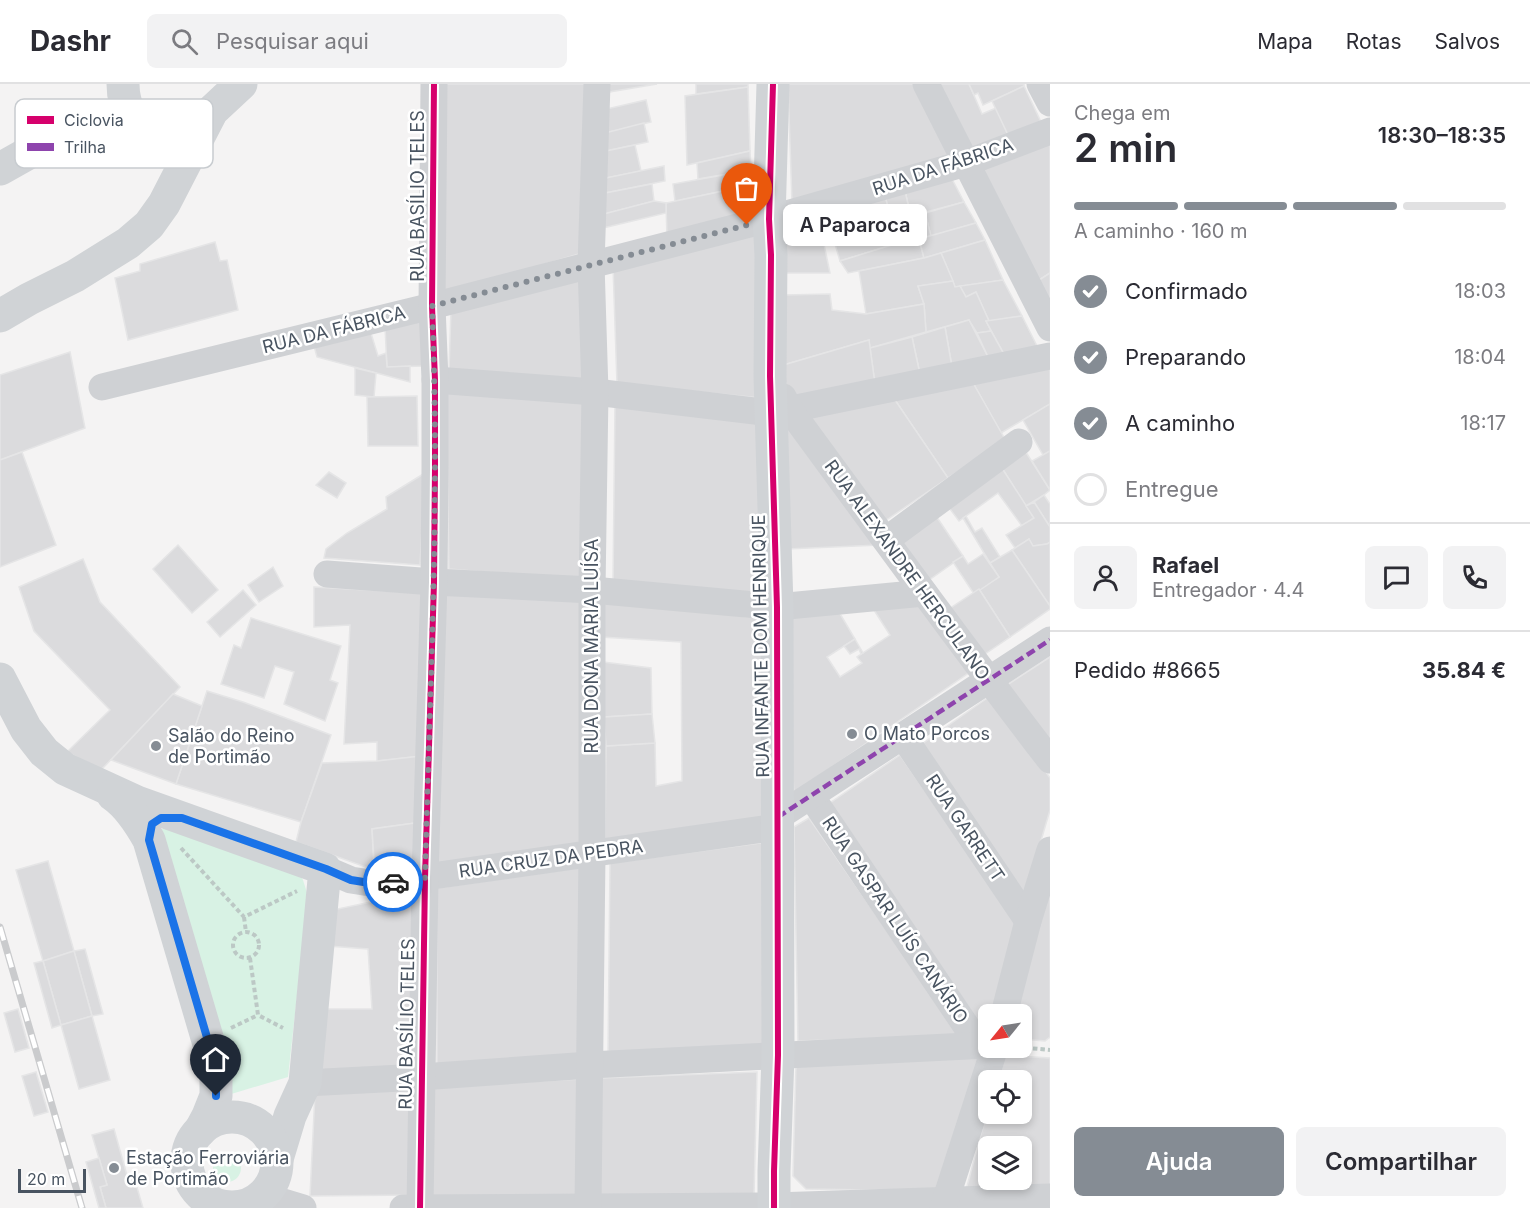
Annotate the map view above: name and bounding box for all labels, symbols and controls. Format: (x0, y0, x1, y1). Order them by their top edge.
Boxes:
search box (147, 14, 567, 68)
text: Dashr (30, 24, 111, 58)
icon: search (168, 25, 201, 58)
text: Pesquisar aqui (216, 28, 369, 54)
text: Mapa (1257, 29, 1313, 54)
text: Rotas (1346, 29, 1401, 54)
text: Salvos (1434, 29, 1500, 54)
legend (15, 99, 213, 168)
text: Chega em (1074, 101, 1170, 125)
text: Ciclovia (64, 110, 124, 130)
street label: RUA BASÍLIO TELES (406, 110, 428, 282)
text: 18:30–18:35 (1378, 122, 1506, 148)
text: 2 min (1074, 124, 1177, 171)
street label: RUA DA FÁBRICA (869, 133, 1016, 199)
text: Trilha (64, 137, 106, 157)
pin (721, 163, 772, 225)
icon: bag (730, 172, 763, 205)
callout: A Paparoca (783, 204, 927, 246)
text: A Paparoca (800, 213, 910, 237)
text: A caminho · 160 m (1074, 219, 1248, 243)
icon: check (1074, 275, 1107, 308)
text: Confirmado (1125, 278, 1248, 304)
text: 18:03 (1455, 279, 1506, 303)
street label: RUA DA FÁBRICA (260, 301, 408, 357)
icon: check (1074, 341, 1107, 374)
text: Preparando (1125, 344, 1246, 370)
text: 18:04 (1454, 345, 1506, 369)
icon: check (1074, 407, 1107, 440)
text: A caminho (1125, 410, 1235, 436)
text: 18:17 (1460, 411, 1506, 435)
street label: RUA ALEXANDRE HERCULANO (821, 456, 994, 684)
text: Entregue (1125, 476, 1219, 502)
street label: RUA INFANTE DOM HENRIQUE (748, 514, 773, 778)
street label: RUA DONA MARIA LUÍSA (580, 539, 602, 753)
button: person (1074, 546, 1137, 609)
button: chat (1365, 546, 1428, 609)
button: phone (1443, 546, 1506, 609)
text: Rafael (1152, 552, 1219, 578)
text: Entregador · 4.4 (1152, 578, 1304, 602)
text: Pedido #8665 (1074, 657, 1221, 683)
text: 35.84 € (1422, 657, 1506, 683)
place label: O Mato Porcos (864, 723, 990, 744)
place label: Salão do Reino de Portimão (168, 725, 294, 767)
marker: O Mato Porcos (845, 727, 859, 741)
marker: Salão do Reino de Portimão (149, 739, 163, 753)
street label: RUA GARRETT (922, 770, 1009, 885)
street label: RUA GASPAR LUÍS CANÁRIO (818, 812, 973, 1027)
street label: RUA CRUZ DA PEDRA (457, 835, 644, 882)
courier (363, 852, 423, 912)
icon: car (377, 866, 410, 899)
street label: RUA BASÍLIO TELES (394, 938, 418, 1110)
north arrow (978, 1004, 1032, 1058)
map controls (978, 1004, 1032, 1190)
pin (190, 1034, 241, 1096)
icon: home (199, 1043, 232, 1076)
button: locate (978, 1070, 1032, 1124)
button: Ajuda (1074, 1127, 1284, 1196)
button: Compartilhar (1296, 1127, 1506, 1196)
button: layers (978, 1136, 1032, 1190)
place label: Estação Ferroviária de Portimão (126, 1147, 289, 1189)
marker: Estação Ferroviária de Portimão (107, 1161, 121, 1175)
scale bar (18, 1166, 86, 1194)
text: 20 m (27, 1169, 65, 1189)

